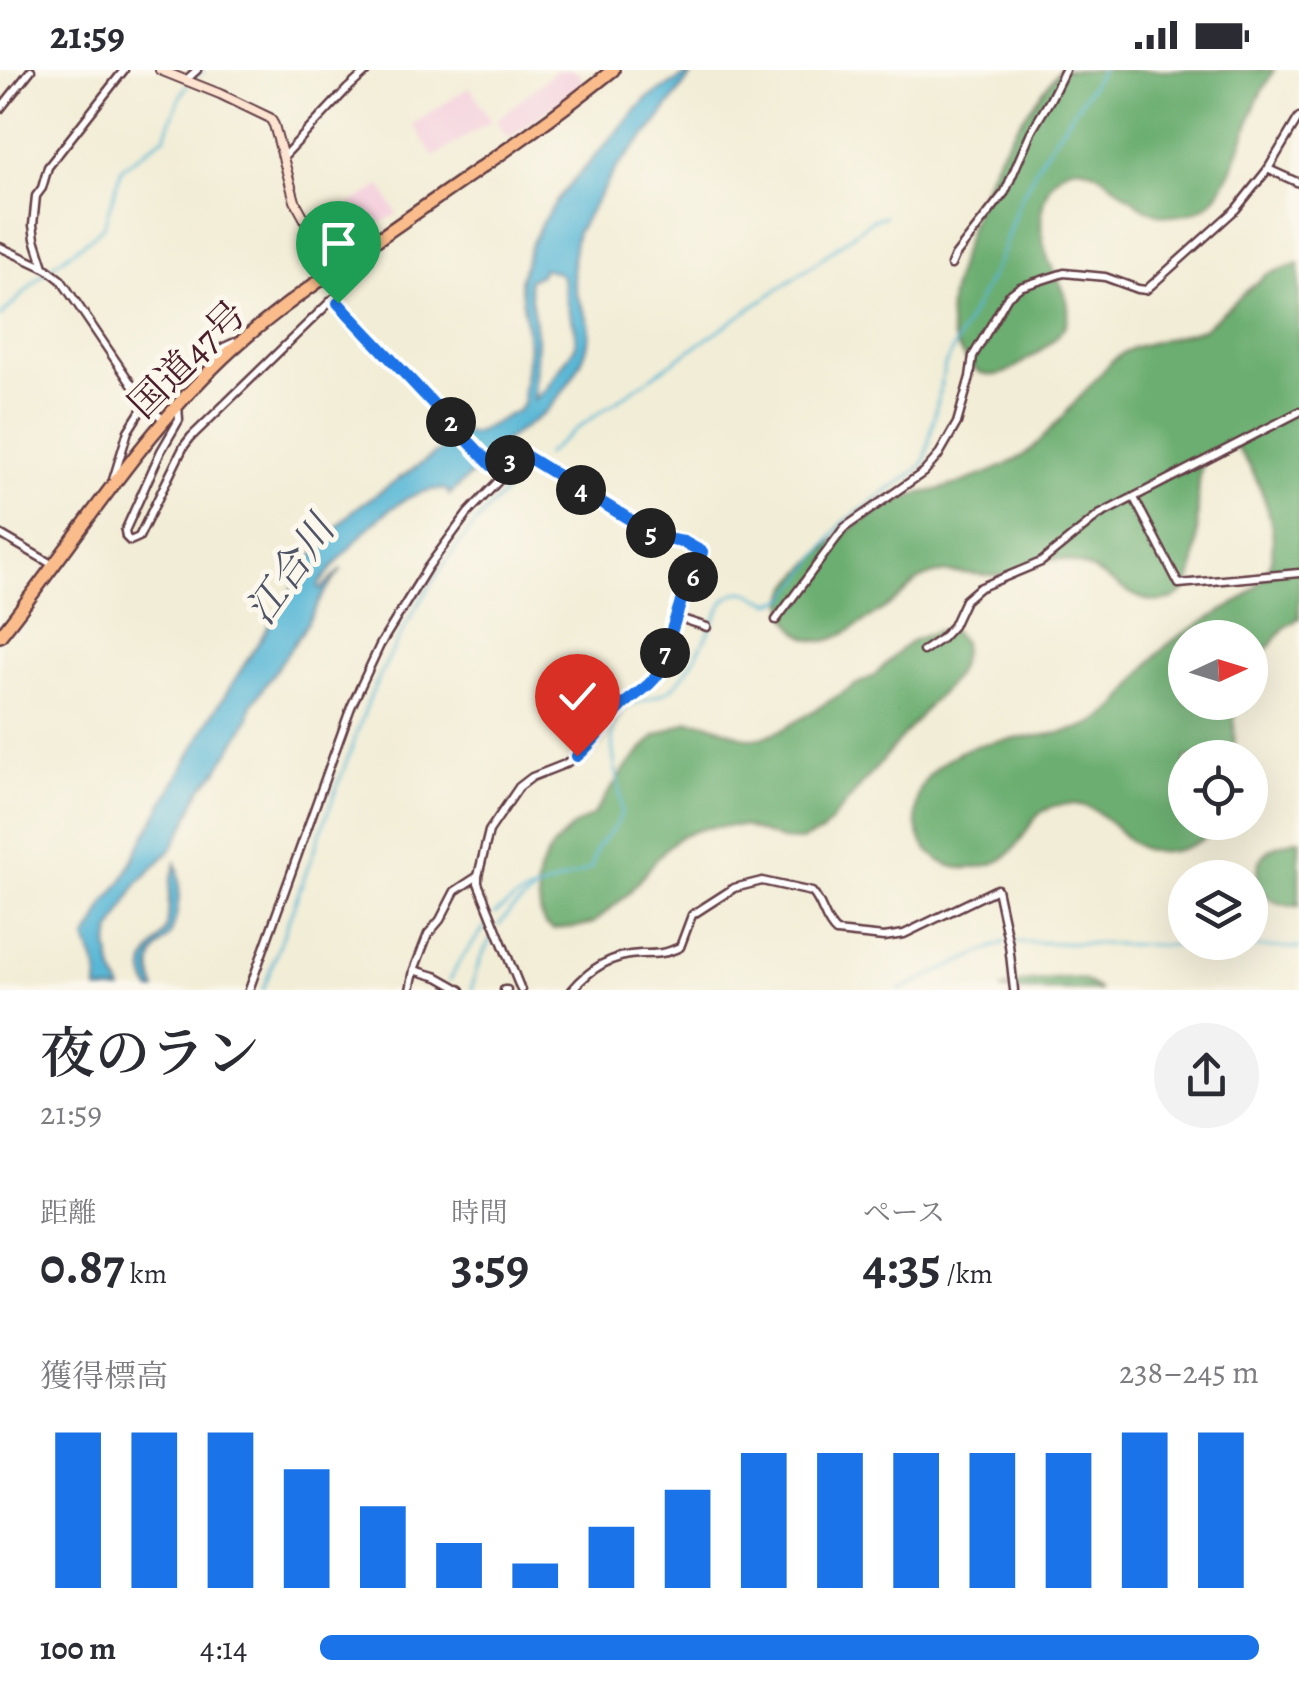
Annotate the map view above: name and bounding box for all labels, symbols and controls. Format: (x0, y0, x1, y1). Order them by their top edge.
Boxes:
text: 21:59 (50, 9, 125, 61)
pin (296, 201, 381, 304)
icon: arrive (311, 216, 366, 271)
street label: 国道47号 (117, 289, 257, 429)
pin: 2 (426, 397, 476, 447)
text: 2 (444, 403, 458, 441)
pin: 3 (485, 435, 535, 485)
text: 3 (504, 441, 516, 479)
pin: 4 (556, 465, 606, 515)
text: 4 (574, 471, 588, 509)
water label: 江合川 (233, 502, 349, 635)
pin: 5 (626, 508, 676, 558)
text: 5 (645, 514, 657, 552)
pin: 6 (668, 552, 718, 602)
text: 6 (686, 558, 700, 596)
north arrow (1168, 620, 1268, 720)
map controls (1168, 620, 1268, 960)
pin: 7 (640, 628, 690, 678)
text: 7 (659, 634, 671, 672)
pin (535, 654, 620, 757)
icon: check (550, 669, 605, 724)
button: locate (1168, 740, 1268, 840)
button: layers (1168, 860, 1268, 960)
text: 夜のラン (40, 1016, 260, 1091)
button: share (1154, 1023, 1259, 1128)
text: 21:59 (40, 1091, 102, 1135)
text: 距離 (40, 1194, 96, 1232)
text: 時間 (451, 1194, 507, 1232)
text: ペース (863, 1194, 945, 1232)
text: 0.87 (40, 1232, 124, 1300)
text: 3:59 (451, 1232, 529, 1300)
text: 4:35 (863, 1232, 941, 1300)
text: km (124, 1255, 167, 1293)
text: /km (941, 1255, 993, 1293)
text: 238–245 m (1119, 1350, 1259, 1394)
text: 獲得標高 (40, 1354, 168, 1398)
text: 100 m (40, 1626, 116, 1670)
text: 4:14 (200, 1626, 248, 1670)

